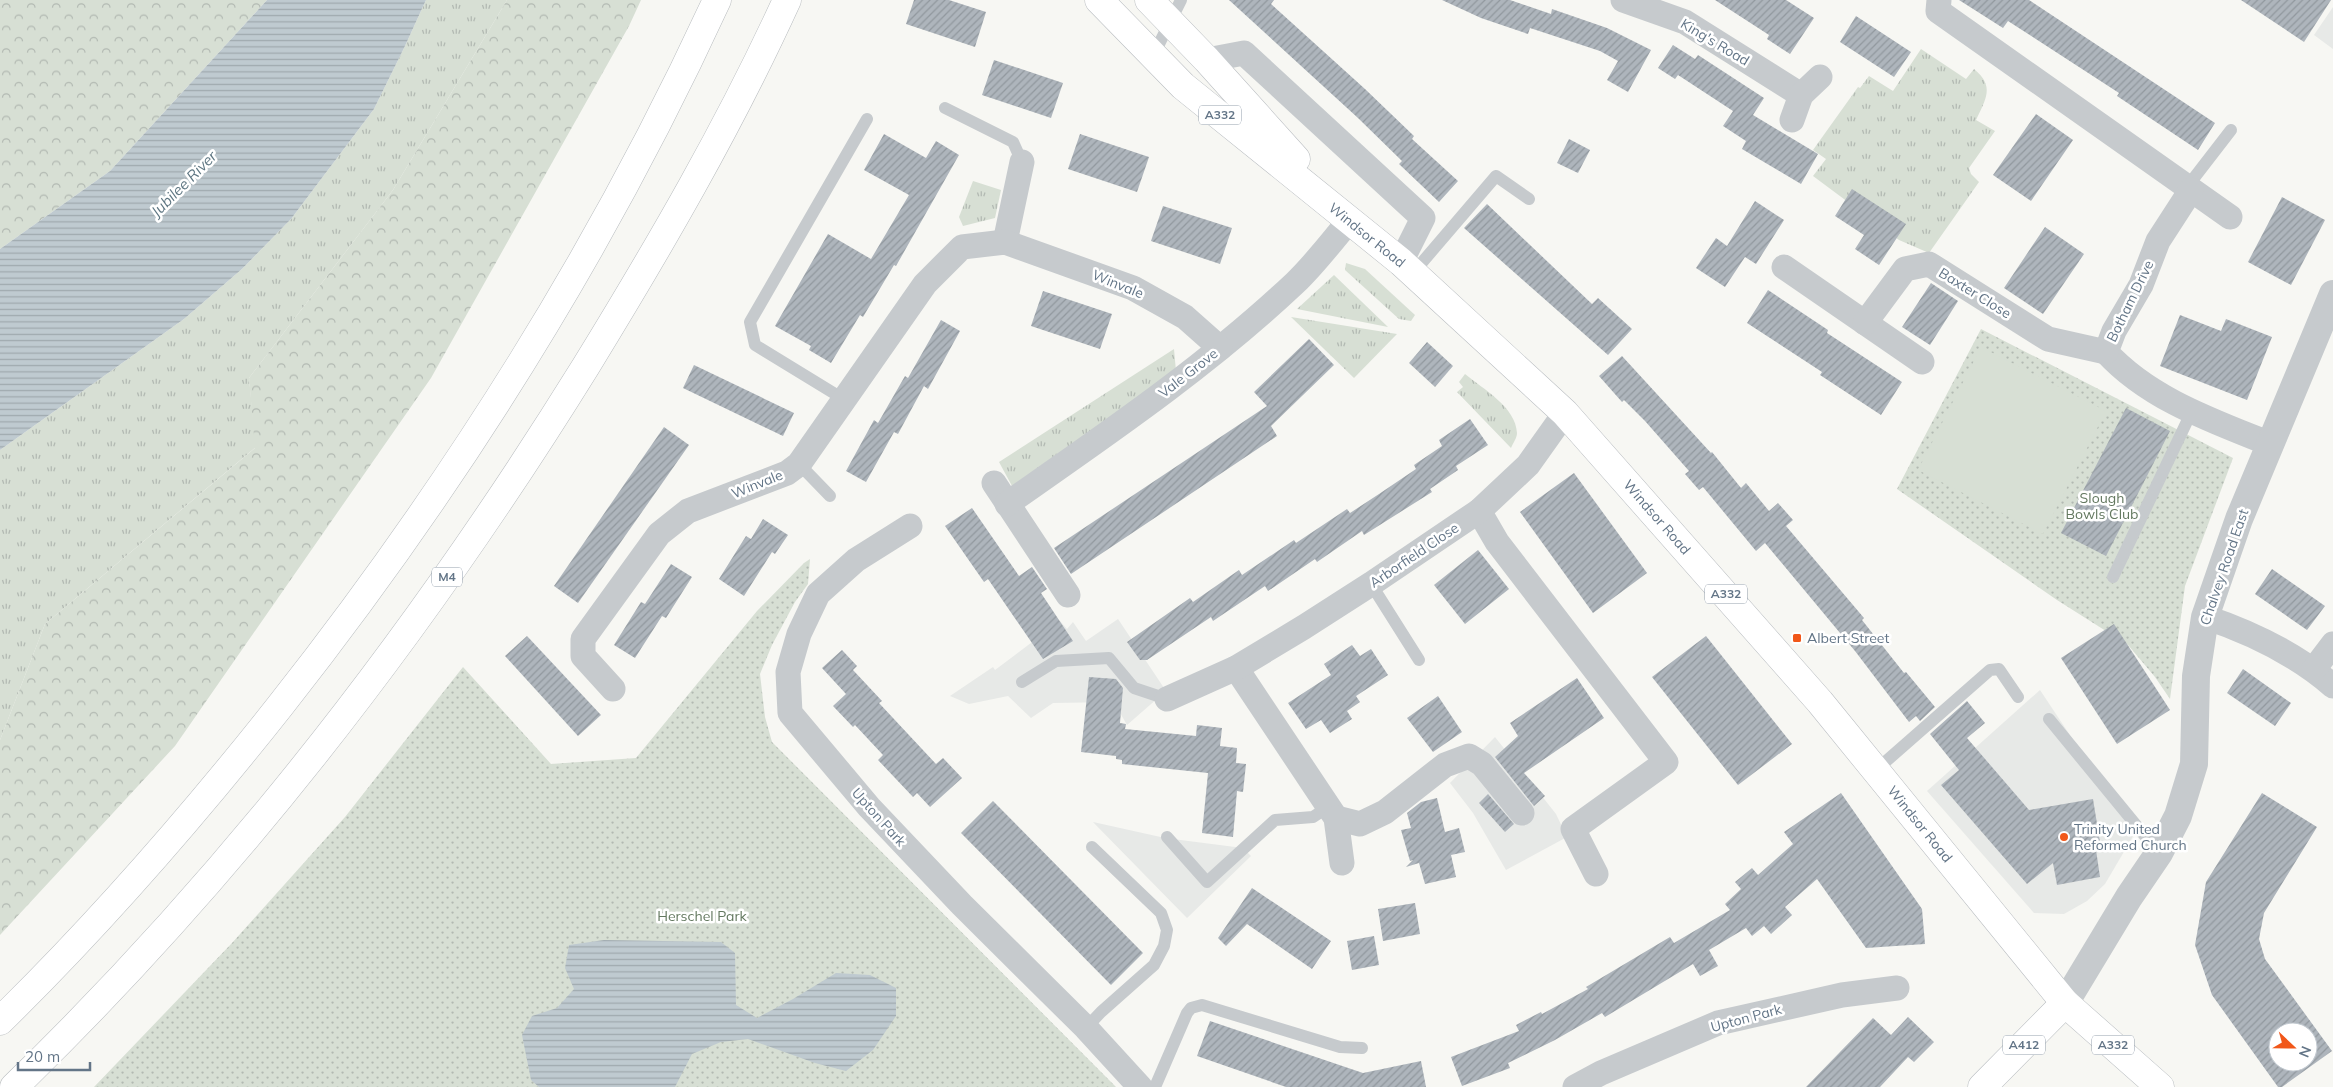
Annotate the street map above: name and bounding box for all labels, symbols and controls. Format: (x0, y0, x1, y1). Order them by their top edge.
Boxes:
street label: King's Road (1677, 14, 1753, 70)
road number: A332 (1199, 106, 1241, 124)
water label: Jubilee River (145, 146, 221, 222)
street label: Windsor Road (1325, 199, 1409, 271)
street label: Botham Drive (2102, 257, 2158, 345)
street label: Baxter Close (1935, 264, 2015, 322)
street label: Winvale (1090, 266, 1146, 302)
street label: Vale Grove (1155, 344, 1221, 402)
street label: Winvale (729, 466, 785, 502)
street label: Windsor Road (1620, 476, 1694, 558)
park label: Slough Bowls Club (2066, 489, 2138, 523)
street label: Chalvey Road East (2196, 506, 2252, 627)
street label: Arborfield Close (1366, 519, 1462, 591)
road number: M4 (432, 568, 462, 586)
road number: A332 (1705, 584, 1747, 604)
place label: Albert Street (1807, 629, 1889, 647)
marker: Albert Street (1791, 632, 1803, 644)
street label: Windsor Road (1884, 782, 1956, 866)
street label: Upton Park (848, 784, 911, 851)
place label: Trinity United Reformed Church (2074, 820, 2187, 854)
marker: Trinity United Reformed Church (2058, 831, 2070, 843)
park label: Herschel Park (657, 907, 748, 925)
street label: Upton Park (1709, 1000, 1784, 1036)
north arrow (2268, 1022, 2318, 1072)
road number: A412 (2003, 1036, 2045, 1054)
road number: A332 (2092, 1036, 2134, 1054)
scale bar (18, 1040, 90, 1072)
text: N (2295, 1044, 2315, 1060)
text: 20 m (25, 1047, 60, 1066)

